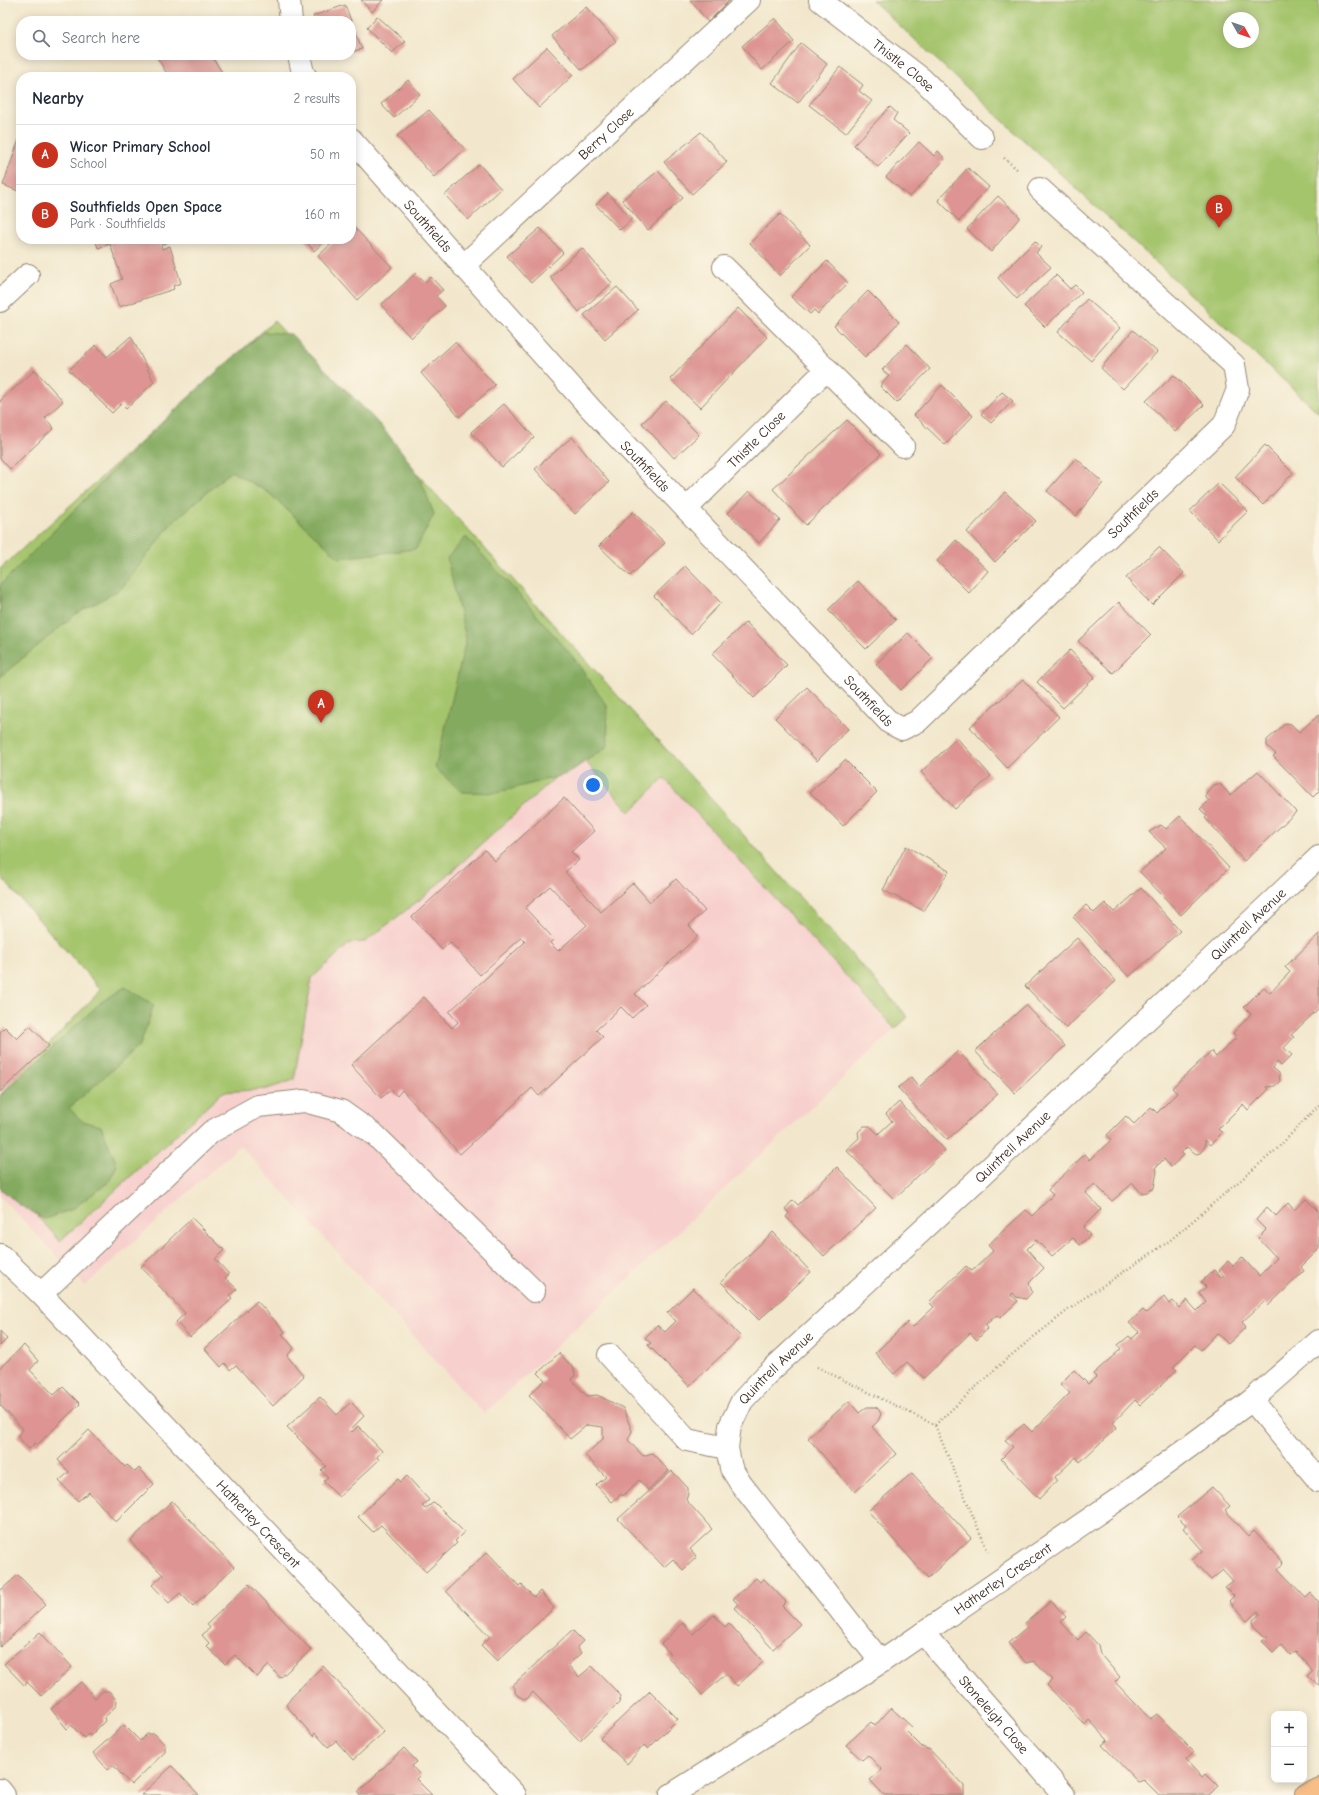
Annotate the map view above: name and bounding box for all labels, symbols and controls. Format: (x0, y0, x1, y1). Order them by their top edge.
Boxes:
north arrow (1223, 12, 1259, 48)
search box (16, 16, 356, 60)
icon: search (30, 27, 52, 49)
text: Search here (62, 29, 140, 47)
street label: Thistle Close (869, 36, 938, 95)
text: Nearby (32, 89, 83, 108)
text: 2 results (293, 91, 340, 106)
street label: Berry Close (575, 104, 637, 163)
text: Wicor Primary School (70, 138, 211, 156)
text: A (41, 147, 49, 162)
text: 50 m (310, 147, 340, 162)
text: School (70, 156, 107, 171)
pin: B (1206, 195, 1232, 228)
street label: Southfields (400, 196, 456, 256)
text: Southfields Open Space (70, 198, 222, 216)
text: B (41, 207, 49, 222)
text: 160 m (305, 207, 340, 222)
text: Park · Southfields (70, 216, 166, 231)
street label: Thistle Close (724, 407, 789, 472)
street label: Southfields (617, 437, 673, 496)
street label: Southfields (1104, 485, 1162, 542)
street label: Southfields (840, 672, 897, 730)
pin: A (308, 690, 334, 723)
your location (583, 775, 603, 795)
street label: Quintrell Avenue (1207, 885, 1290, 964)
street label: Quintrell Avenue (971, 1107, 1054, 1187)
street label: Quintrell Avenue (735, 1328, 817, 1408)
street label: Hatherley Crescent (212, 1477, 304, 1572)
street label: Hatherley Crescent (951, 1539, 1056, 1618)
street label: Stoneleigh Close (955, 1672, 1032, 1757)
map controls (1271, 1711, 1307, 1783)
button: + (1271, 1711, 1307, 1747)
button: − (1271, 1747, 1307, 1783)

